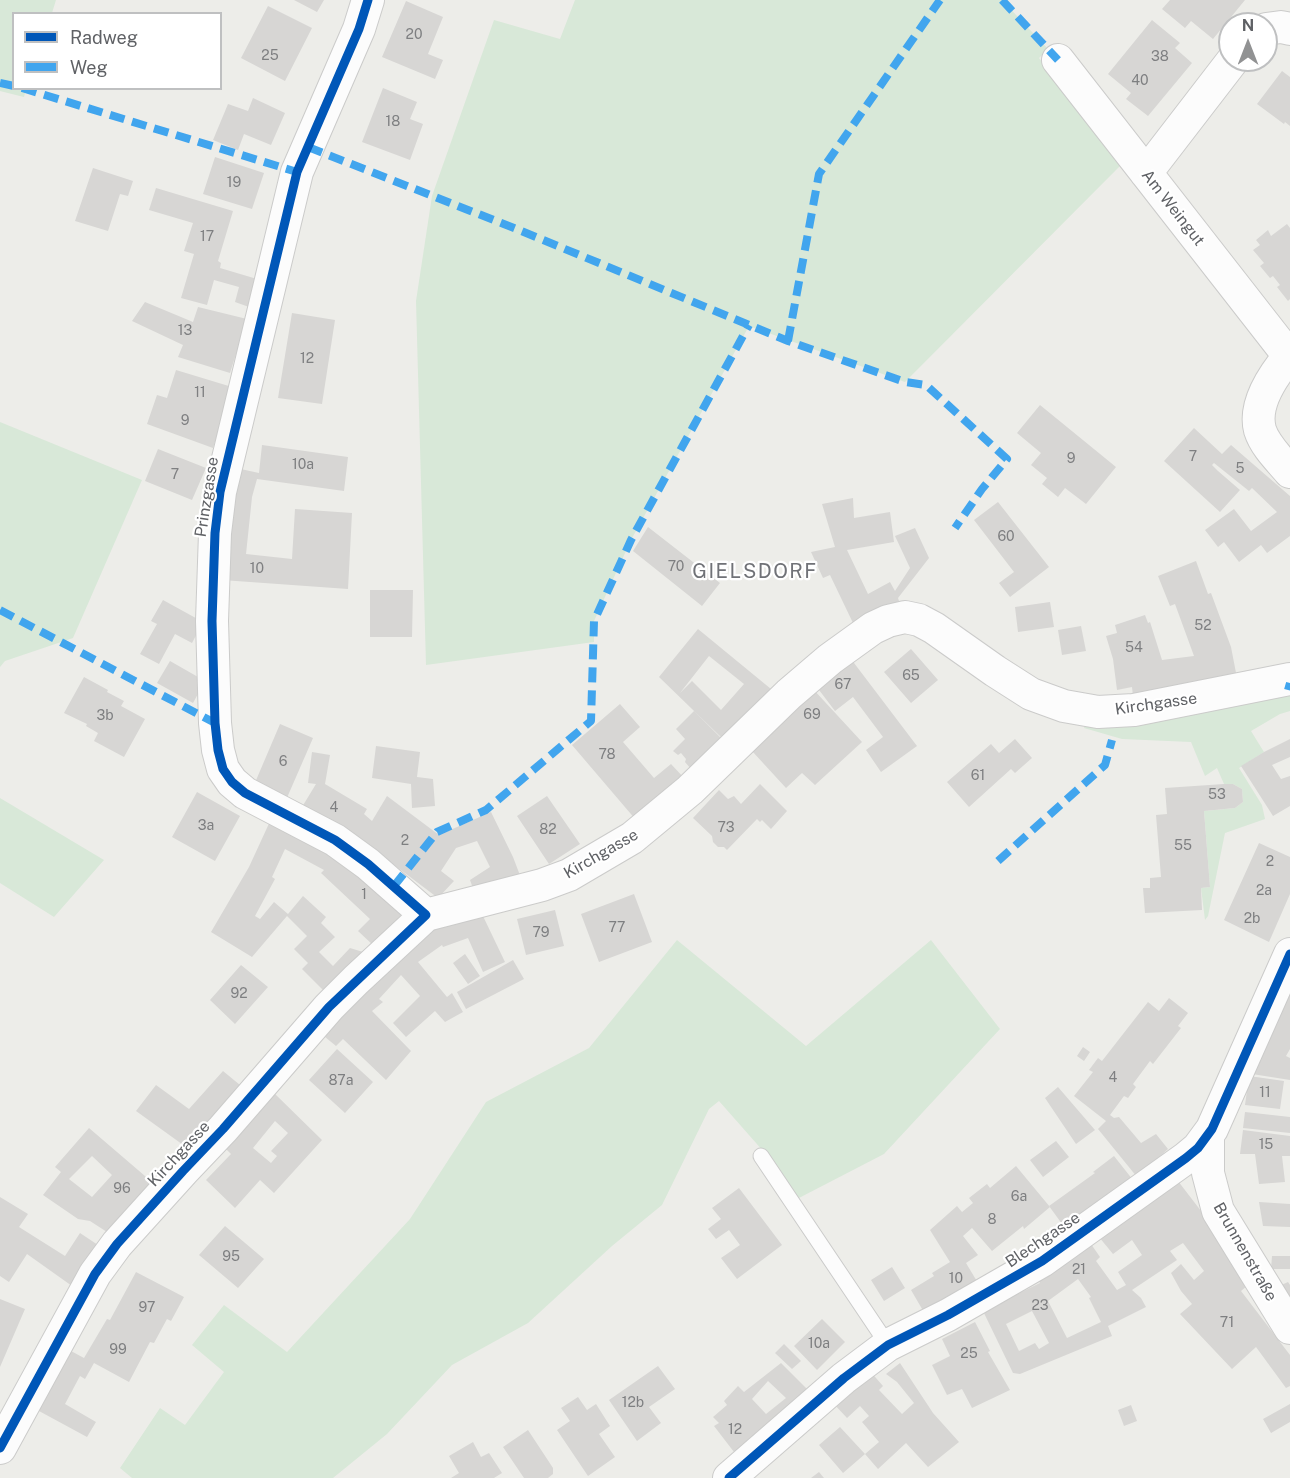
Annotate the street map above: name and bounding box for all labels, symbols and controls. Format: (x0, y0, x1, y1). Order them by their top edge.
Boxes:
legend (12, 12, 222, 90)
north arrow (1218, 12, 1278, 72)
text: N (1242, 16, 1254, 35)
text: Radweg (70, 27, 138, 48)
house number: 20 (406, 27, 422, 43)
house number: 25 (261, 48, 279, 64)
house number: 38 (1151, 49, 1169, 65)
text: Weg (70, 57, 108, 78)
house number: 40 (1131, 73, 1149, 89)
house number: 18 (386, 114, 400, 130)
street label: Am Weingut (1137, 166, 1209, 250)
house number: 19 (227, 175, 241, 191)
house number: 17 (200, 229, 214, 245)
house number: 13 (178, 323, 192, 339)
house number: 12 (300, 351, 314, 367)
house number: 11 (194, 385, 206, 401)
house number: 9 (181, 413, 189, 429)
house number: 7 (1189, 449, 1197, 465)
house number: 9 (1067, 451, 1075, 467)
street label: Prinzgasse (191, 455, 223, 539)
house number: 10a (292, 457, 314, 473)
house number: 5 (1236, 461, 1244, 477)
house number: 7 (171, 467, 179, 483)
house number: 60 (997, 529, 1015, 545)
house number: 70 (668, 559, 684, 575)
district label: GIELSDORF (692, 560, 818, 584)
house number: 10 (250, 561, 264, 577)
house number: 52 (1194, 618, 1212, 634)
house number: 54 (1125, 640, 1143, 656)
house number: 65 (902, 668, 920, 684)
house number: 67 (835, 677, 851, 693)
street label: Kirchgasse (1114, 689, 1198, 719)
house number: 69 (803, 707, 821, 723)
house number: 3b (96, 708, 114, 724)
house number: 78 (598, 747, 616, 763)
house number: 6 (279, 754, 287, 770)
house number: 61 (971, 768, 985, 784)
house number: 53 (1208, 787, 1226, 803)
house number: 4 (330, 800, 338, 816)
house number: 3a (198, 818, 214, 834)
house number: 73 (718, 820, 734, 836)
house number: 82 (539, 822, 557, 838)
street label: Kirchgasse (560, 825, 642, 883)
house number: 2 (401, 833, 409, 849)
house number: 55 (1174, 838, 1192, 854)
house number: 2 (1266, 854, 1274, 870)
house number: 2a (1256, 883, 1272, 899)
house number: 1 (361, 887, 367, 903)
house number: 2b (1244, 911, 1260, 927)
house number: 77 (609, 920, 625, 936)
house number: 79 (533, 925, 549, 941)
house number: 92 (230, 986, 248, 1002)
house number: 4 (1109, 1070, 1117, 1086)
house number: 87a (329, 1073, 353, 1089)
house number: 11 (1259, 1085, 1271, 1101)
street label: Kirchgasse (144, 1117, 214, 1191)
house number: 15 (1259, 1137, 1273, 1153)
house number: 96 (113, 1181, 131, 1197)
house number: 6a (1011, 1189, 1027, 1205)
street label: Brunnenstraße (1209, 1199, 1281, 1305)
street label: Blechgasse (1002, 1208, 1084, 1272)
house number: 8 (987, 1212, 997, 1228)
house number: 95 (222, 1249, 240, 1265)
house number: 21 (1072, 1262, 1086, 1278)
house number: 10 (949, 1271, 963, 1287)
house number: 23 (1031, 1298, 1049, 1314)
house number: 97 (139, 1300, 155, 1316)
house number: 71 (1220, 1315, 1234, 1331)
house number: 10a (808, 1336, 830, 1352)
house number: 99 (109, 1342, 127, 1358)
house number: 25 (960, 1346, 978, 1362)
house number: 12b (622, 1395, 644, 1411)
house number: 12 (728, 1422, 742, 1438)

